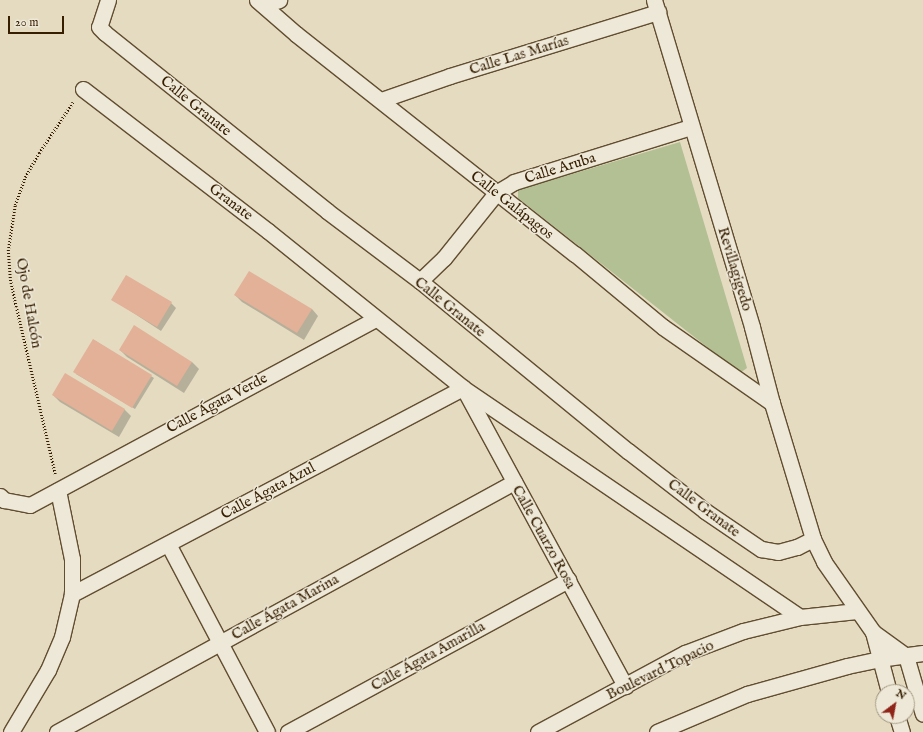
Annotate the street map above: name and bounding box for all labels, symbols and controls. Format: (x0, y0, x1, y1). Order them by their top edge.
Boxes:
scale bar (10, 8, 66, 34)
text: 20 m (15, 15, 38, 30)
street label: Calle Las Marías (467, 31, 571, 79)
street label: Calle Granate (157, 72, 235, 140)
street label: Calle Aruba (522, 149, 598, 187)
street label: Calle Galápagos (467, 167, 557, 243)
street label: Granate (205, 180, 257, 224)
street label: Revillagigedo (714, 225, 756, 313)
street label: Ojo de Halcón (12, 256, 46, 350)
street label: Calle Granate (411, 273, 489, 341)
street label: Calle Ágata Verde (164, 369, 270, 437)
street label: Calle Ágata Azul (218, 459, 318, 523)
street label: Calle Granate (664, 475, 744, 541)
street label: Calle Cuarzo Rosa (508, 482, 580, 592)
street label: Calle Ágata Marina (228, 570, 342, 644)
street label: Calle Ágata Amarilla (368, 617, 488, 695)
street label: Boulevard Topacio (603, 636, 717, 704)
north arrow (875, 684, 915, 724)
text: N (893, 686, 909, 703)

